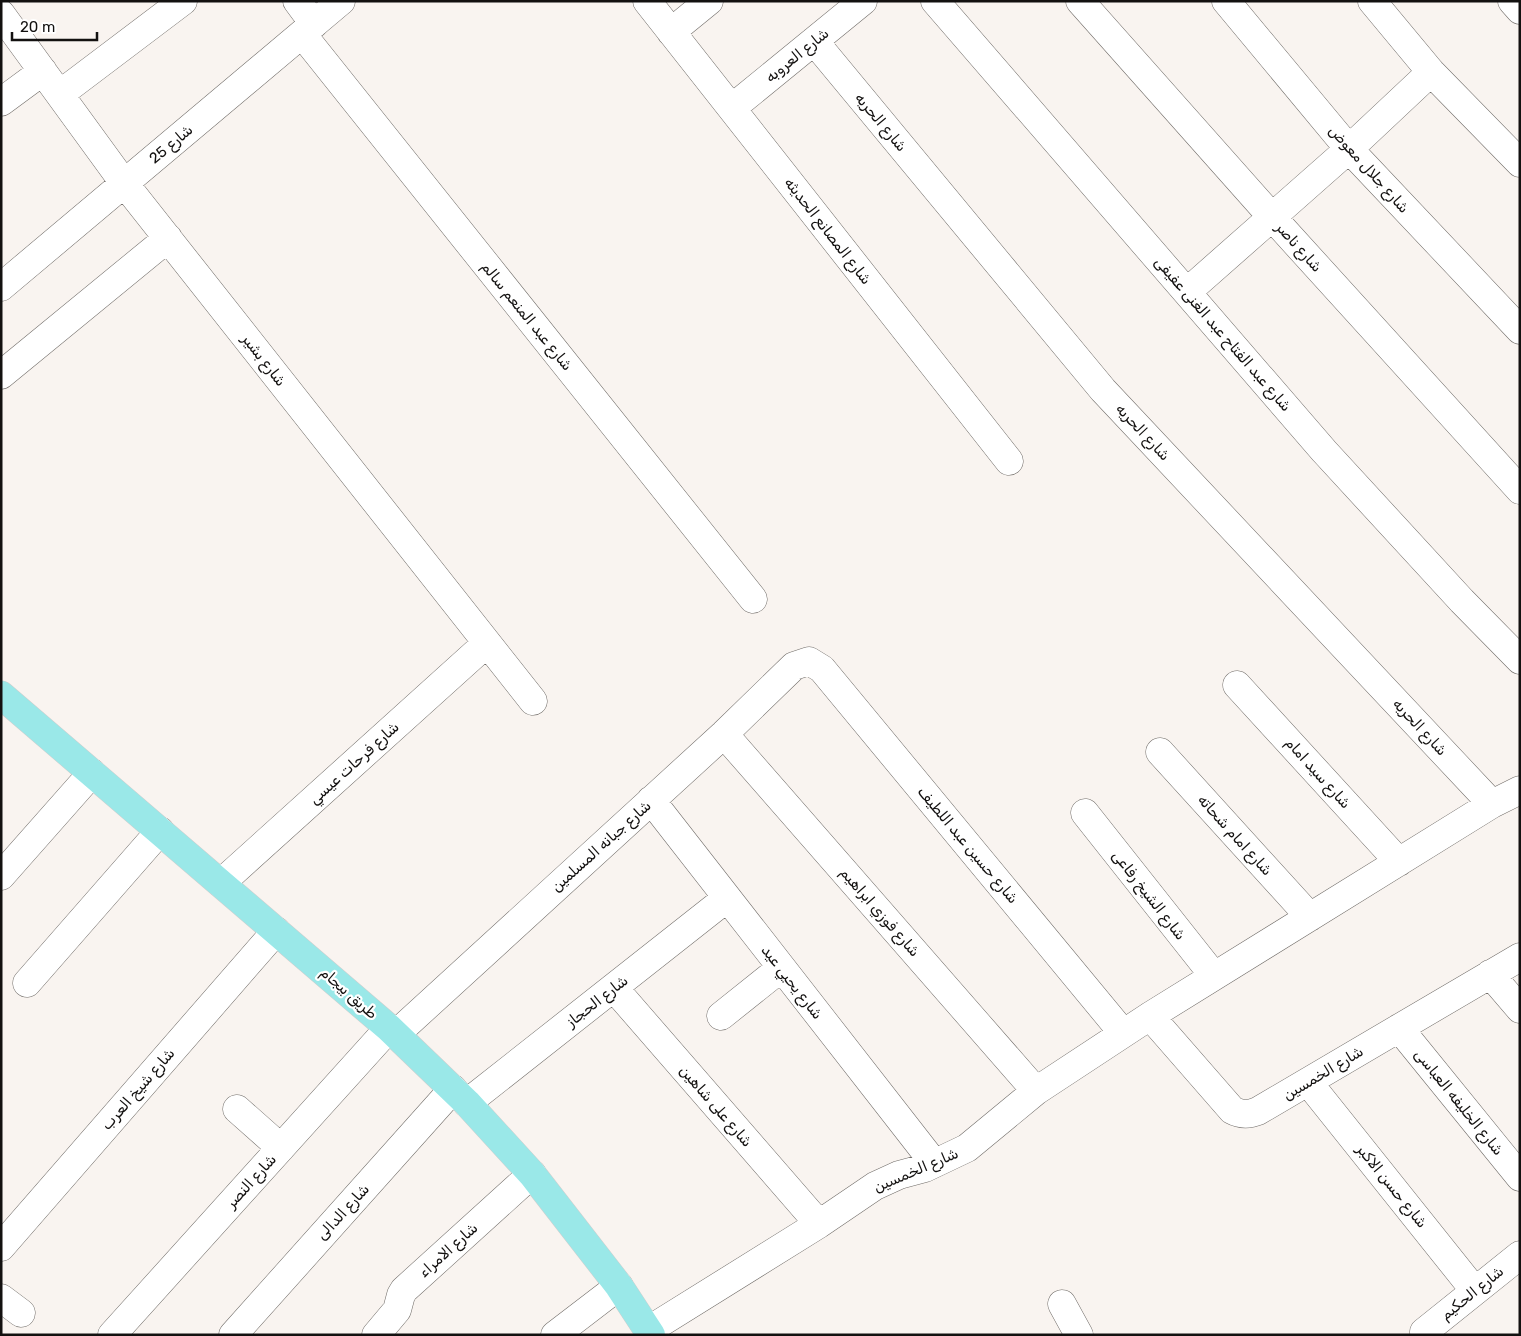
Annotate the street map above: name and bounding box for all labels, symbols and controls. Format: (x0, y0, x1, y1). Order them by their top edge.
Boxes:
scale bar (12, 10, 98, 42)
text: 20 m (20, 18, 55, 36)
street label: شارع العروبه (762, 24, 834, 88)
street label: شارع الحريه (850, 89, 911, 156)
street label: شارع 25 (146, 121, 198, 169)
street label: شارع جلال معوض (1323, 121, 1413, 218)
street label: شارع المصانع الحديثه (779, 174, 875, 289)
street label: شارع ناصر (1270, 218, 1326, 277)
street label: شارع عبد الفتاح عبد الغنى عفيفى (1149, 253, 1295, 416)
street label: شارع عبد المنعم سالم (476, 258, 576, 375)
street label: شارع بشير (236, 329, 290, 391)
street label: شارع الحريه (1111, 400, 1174, 466)
street label: شارع الحريه (1388, 695, 1451, 761)
street label: شارع فرحات عيسي (305, 718, 405, 810)
street label: شارع سيد امام (1280, 734, 1355, 814)
street label: شارع حسين عبد اللطيف (912, 783, 1022, 908)
street label: شارع امام شحاته (1192, 791, 1276, 881)
street label: شارع جبانه المسلمين (547, 796, 656, 897)
street label: شارع الشيخ رفاعى (1107, 847, 1190, 945)
street label: شارع فوزي ابراهيم (835, 864, 924, 962)
street label: شارع يحيي عيد (755, 941, 827, 1025)
street label: طريق بيجام (316, 963, 381, 1023)
street label: شارع الحجاز (562, 971, 633, 1033)
street label: شارع الخمسين (1280, 1042, 1367, 1106)
street label: شارع شيخ العرب (98, 1044, 180, 1135)
street label: شارع الخليفه العباسى (1409, 1045, 1507, 1160)
street label: شارع على شاهين (674, 1062, 756, 1152)
street label: شارع حسن الاكبر (1351, 1140, 1431, 1233)
street label: شارع الخمسين (871, 1144, 962, 1198)
street label: شارع النصر (221, 1150, 281, 1214)
street label: شارع الدالى (313, 1180, 375, 1245)
street label: شارع الامراء (415, 1219, 483, 1283)
street label: شارع الحكيم (1437, 1262, 1508, 1325)

